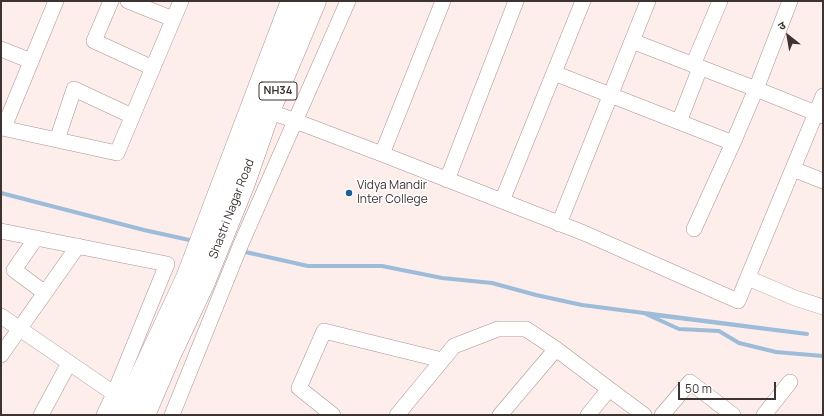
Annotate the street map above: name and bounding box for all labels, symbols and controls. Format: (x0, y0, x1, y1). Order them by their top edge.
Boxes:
north arrow (768, 16, 808, 56)
text: उ (775, 17, 788, 33)
road number: NH34 (259, 82, 297, 100)
street label: Shastri Nagar Road (206, 157, 258, 261)
place label: Vidya Mandir Inter College (357, 179, 428, 207)
marker: Vidya Mandir Inter College (344, 188, 354, 198)
scale bar (680, 374, 778, 400)
text: 50 m (685, 380, 712, 397)

